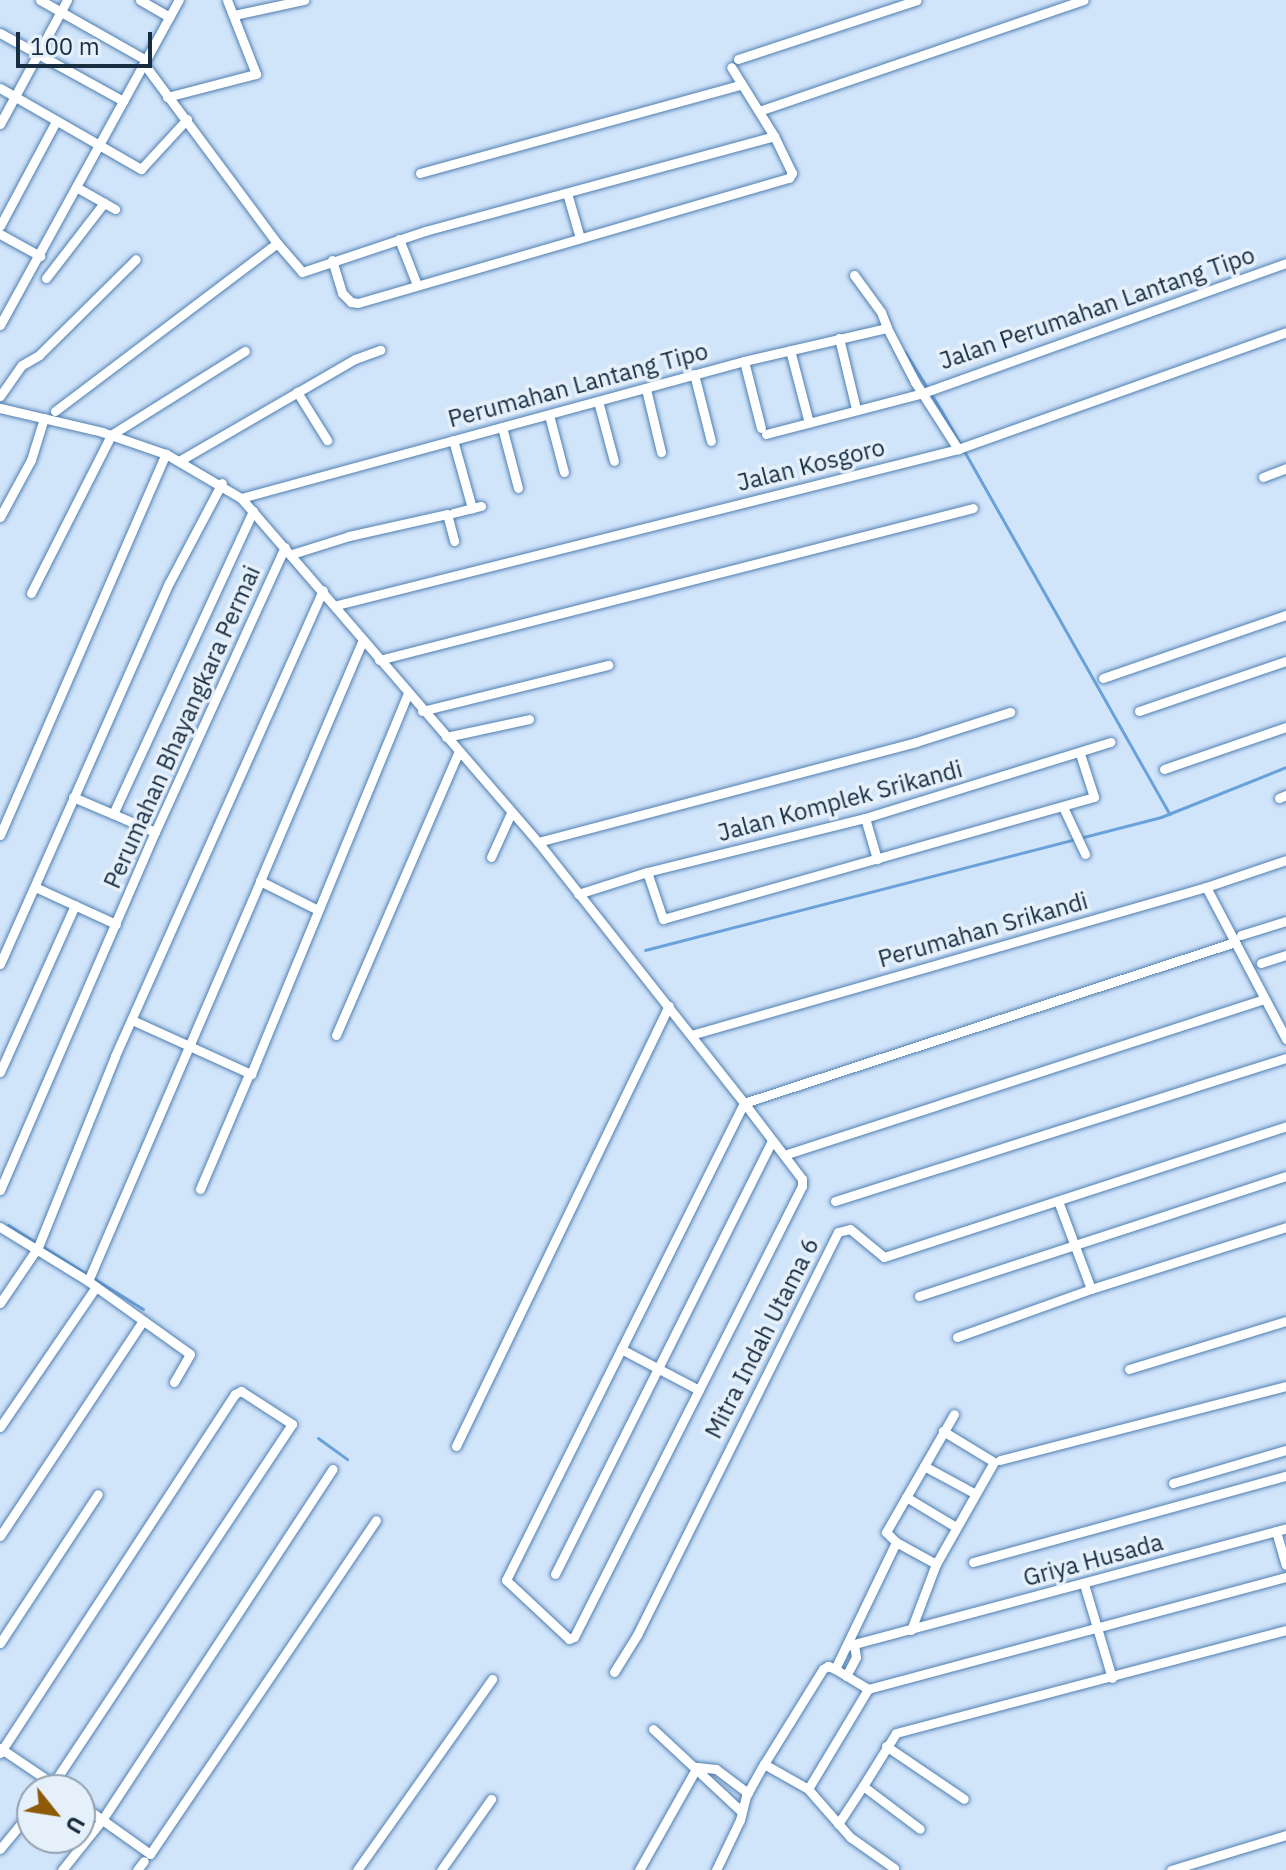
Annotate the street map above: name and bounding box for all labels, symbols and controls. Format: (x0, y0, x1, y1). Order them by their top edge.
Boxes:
scale bar (20, 16, 156, 66)
text: 100 m (30, 30, 100, 62)
street label: Jalan Perumahan Lantang Tipo (936, 240, 1258, 376)
street label: Perumahan Lantang Tipo (445, 336, 711, 434)
street label: Jalan Kosgoro (734, 433, 888, 497)
street label: Perumahan Bhayangkara Permai (98, 561, 266, 893)
street label: Jalan Komplek Srikandi (714, 754, 966, 848)
street label: Perumahan Srikandi (875, 886, 1091, 974)
street label: Mitra Indah Utama 6 (699, 1233, 825, 1443)
street label: Griya Husada (1020, 1528, 1166, 1592)
north arrow (16, 1774, 96, 1854)
text: U (59, 1811, 92, 1839)

